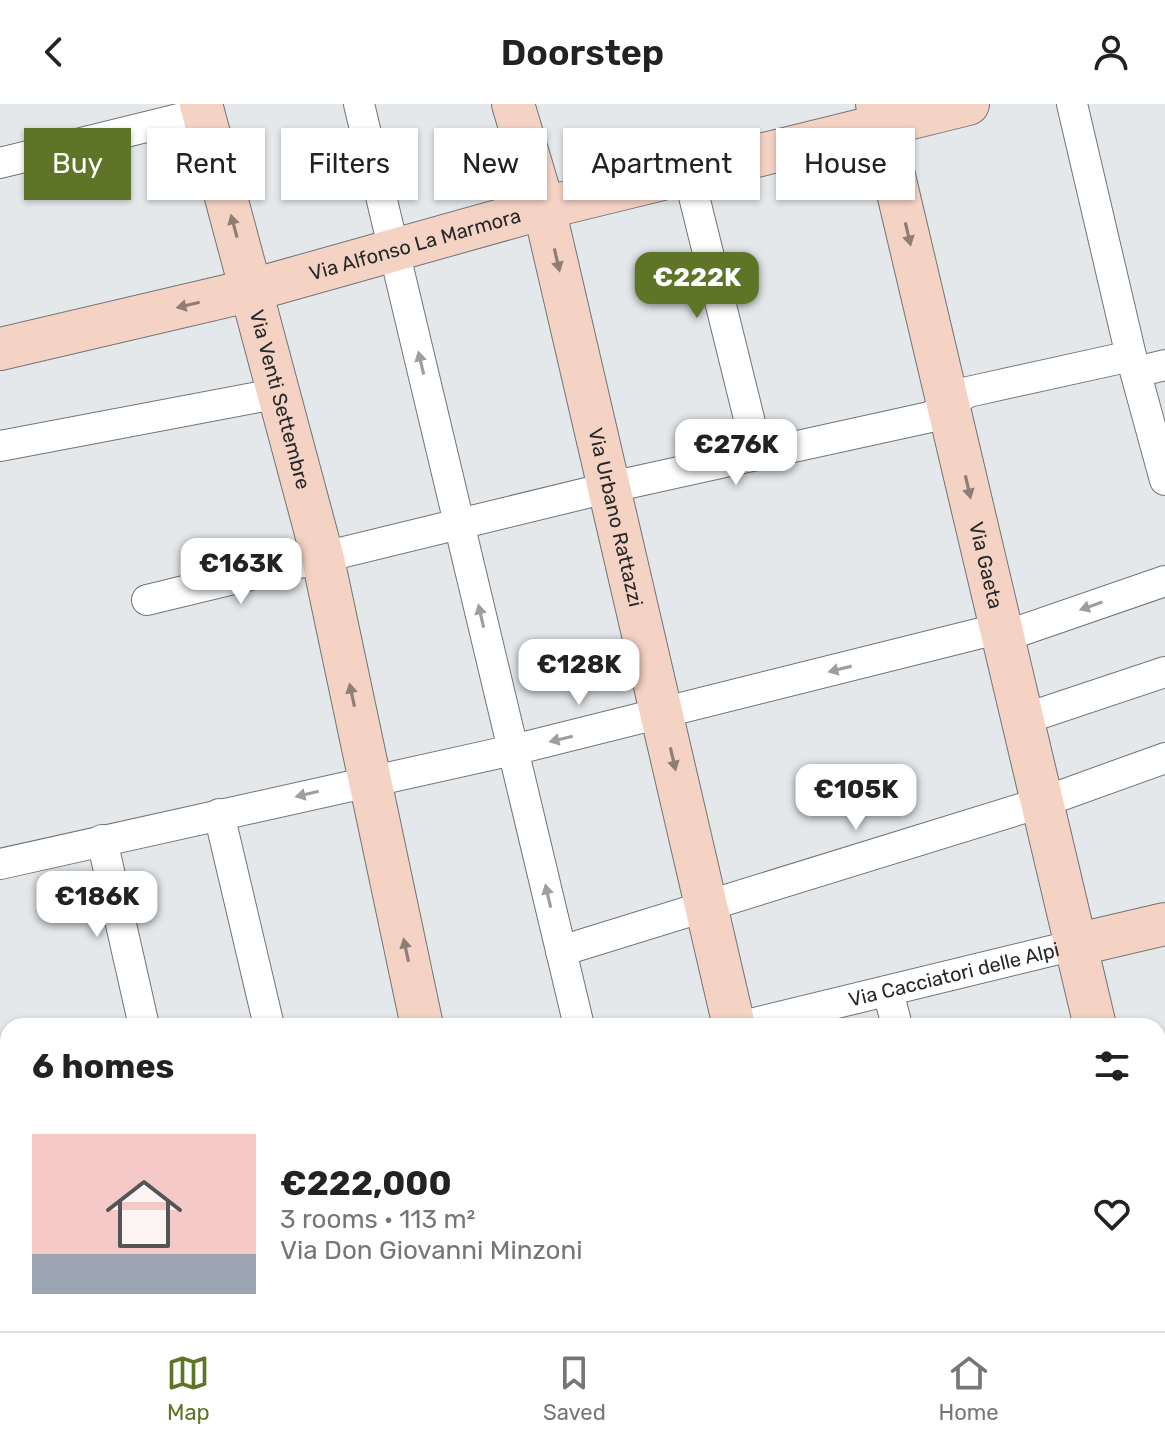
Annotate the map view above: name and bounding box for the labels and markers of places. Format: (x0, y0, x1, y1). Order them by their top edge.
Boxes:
pin: €222K (641, 252, 753, 320)
pin: €276K (680, 419, 792, 487)
pin: €163K (185, 538, 297, 606)
pin: €128K (523, 639, 635, 707)
pin: €105K (800, 764, 912, 832)
pin: €186K (41, 871, 153, 939)

